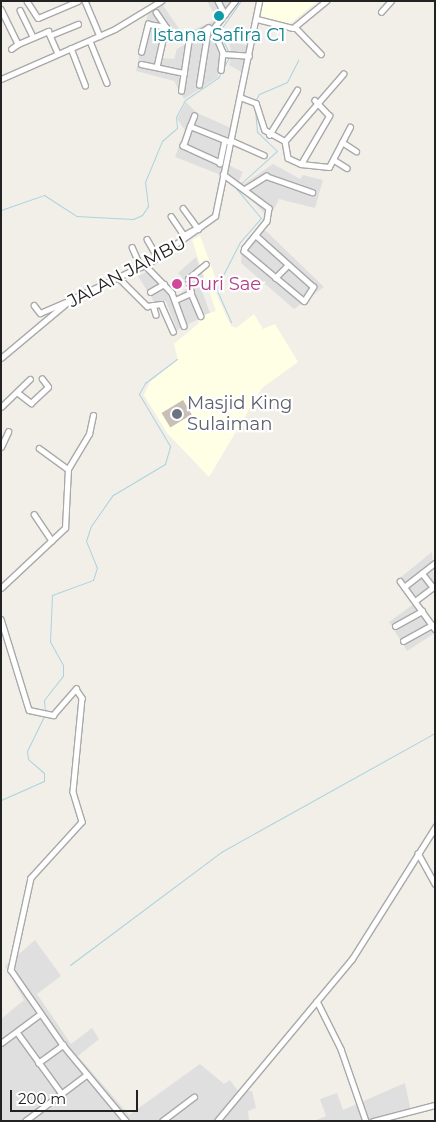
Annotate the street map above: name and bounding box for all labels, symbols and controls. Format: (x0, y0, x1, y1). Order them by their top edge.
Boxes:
marker: Istana Safira C1 (213, 10, 225, 22)
place label: Istana Safira C1 (152, 24, 286, 46)
street label: JALAN JAMBU (64, 232, 190, 312)
place label: Puri Sae (187, 273, 261, 295)
marker: Puri Sae (171, 278, 183, 290)
place label: Masjid King Sulaiman (187, 393, 292, 436)
marker: Masjid King Sulaiman (171, 408, 183, 420)
scale bar (12, 1080, 140, 1112)
text: 200 m (18, 1089, 66, 1108)

